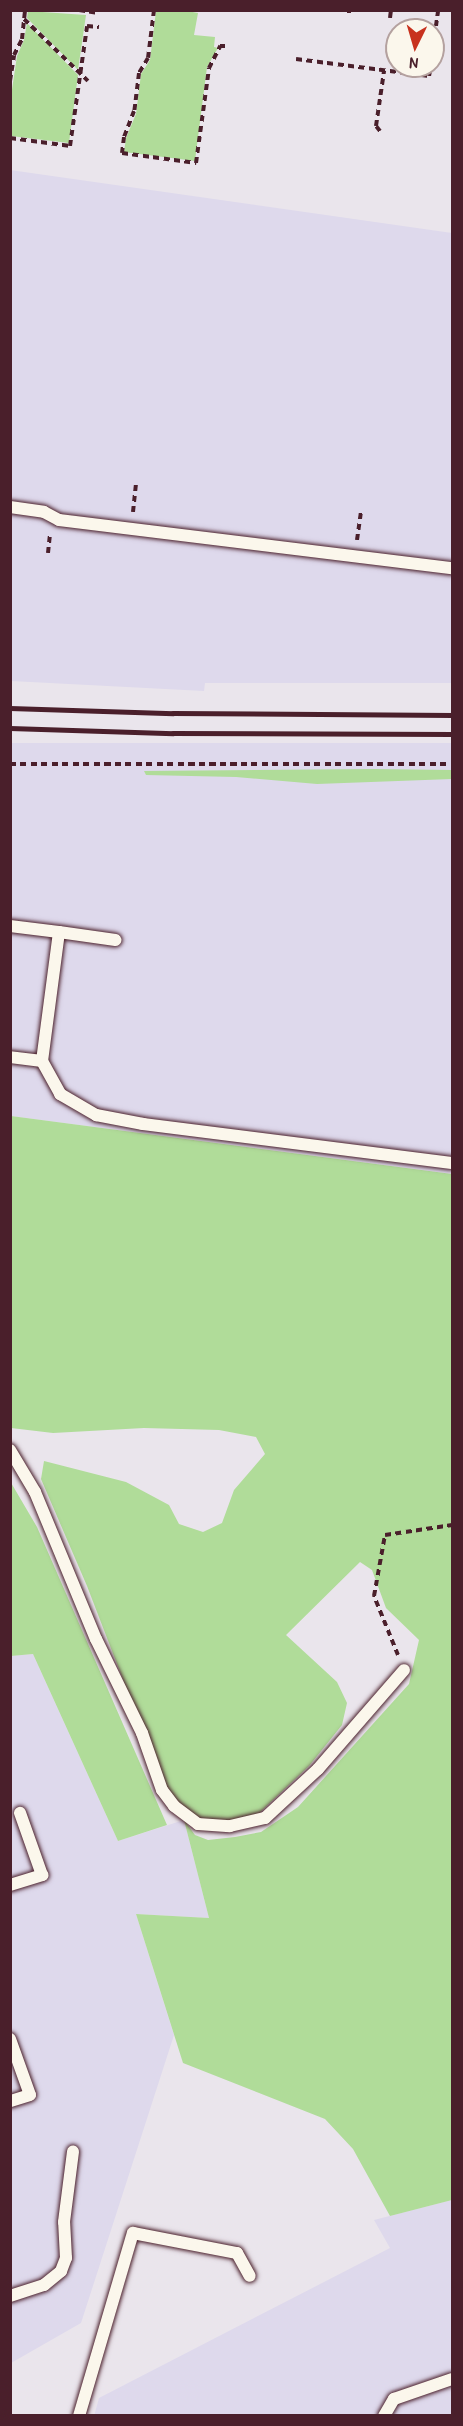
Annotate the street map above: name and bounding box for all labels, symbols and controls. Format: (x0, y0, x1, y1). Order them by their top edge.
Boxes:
north arrow (385, 18, 445, 78)
text: N (408, 53, 419, 75)

